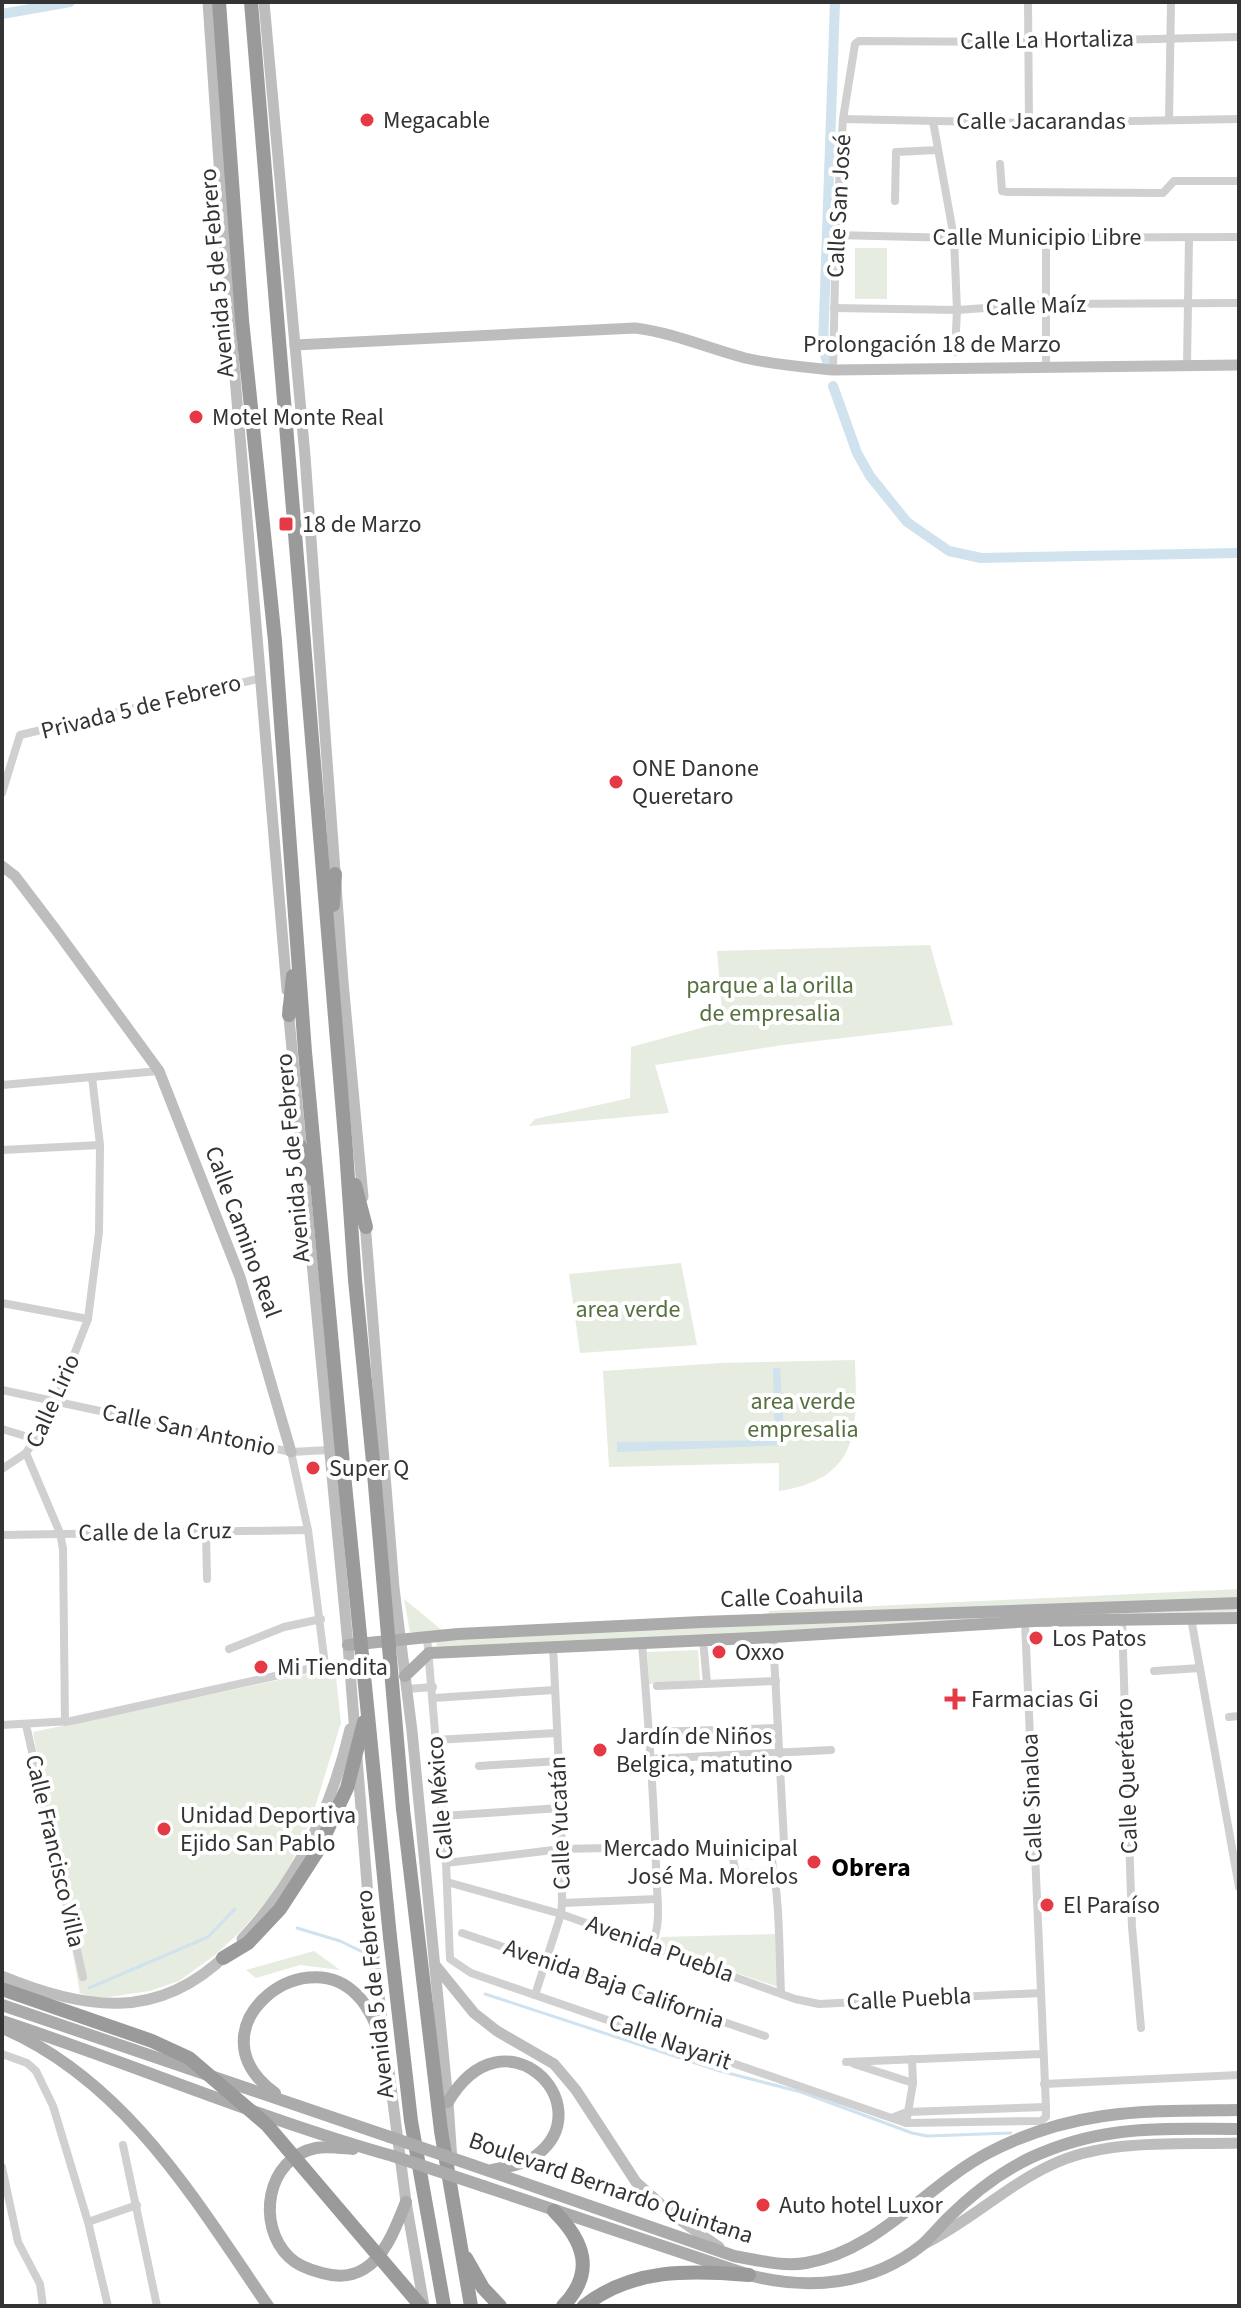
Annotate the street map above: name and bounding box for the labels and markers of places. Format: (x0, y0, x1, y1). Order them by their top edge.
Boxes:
place label: Megacable (383, 103, 490, 138)
marker: Megacable (358, 111, 376, 129)
place label: Motel Monte Real (212, 400, 384, 435)
marker: Motel Monte Real (187, 408, 205, 426)
place label: 18 de Marzo (302, 507, 421, 542)
marker: 18 de Marzo (277, 515, 295, 533)
place label: ONE Danone Queretaro (632, 751, 759, 814)
marker: ONE Danone Queretaro (607, 773, 625, 791)
place label: Super Q (329, 1451, 409, 1486)
marker: Super Q (304, 1459, 322, 1477)
place label: Los Patos (1052, 1621, 1146, 1656)
marker: Los Patos (1027, 1629, 1045, 1647)
place label: Oxxo (735, 1635, 785, 1670)
marker: Oxxo (710, 1643, 728, 1661)
place label: Mi Tiendita (277, 1650, 388, 1685)
marker: Mi Tiendita (252, 1658, 270, 1676)
place label: Farmacias Gi (971, 1682, 1099, 1717)
marker: Farmacias Gi (946, 1690, 964, 1708)
place label: Jardín de Niños Belgica, matutino (616, 1719, 793, 1782)
marker: Jardín de Niños Belgica, matutino (591, 1741, 609, 1759)
place label: Unidad Deportiva Ejido San Pablo (180, 1798, 356, 1861)
marker: Unidad Deportiva Ejido San Pablo (155, 1820, 173, 1838)
place label: Mercado Muinicipal José Ma. Morelos (603, 1831, 798, 1894)
marker: Mercado Muinicipal José Ma. Morelos (805, 1853, 823, 1871)
place label: El Paraíso (1063, 1888, 1160, 1923)
marker: El Paraíso (1038, 1896, 1056, 1914)
place label: Auto hotel Luxor (779, 2188, 944, 2223)
marker: Auto hotel Luxor (754, 2196, 772, 2214)

